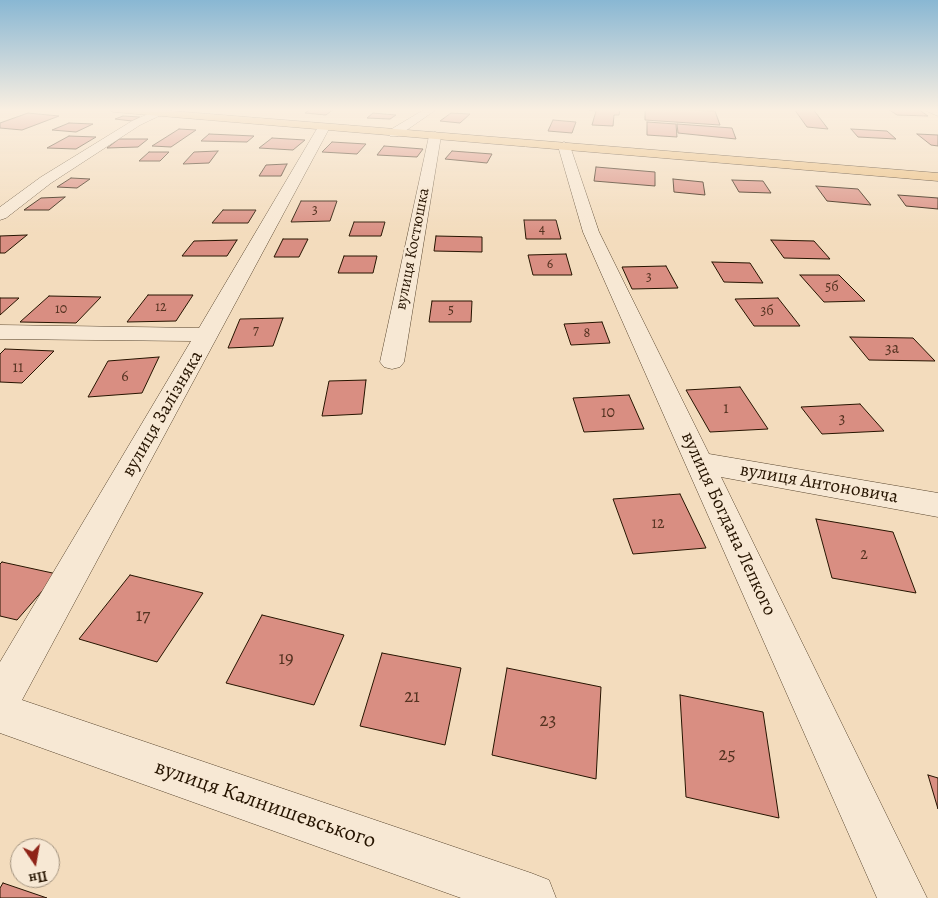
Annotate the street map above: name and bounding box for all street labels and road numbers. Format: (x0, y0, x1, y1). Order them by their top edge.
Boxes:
street label: вулиця Костюшка (392, 186, 434, 312)
street label: вулиця Залізняка (118, 347, 208, 481)
street label: вулиця Богдана Лепкого (675, 428, 781, 620)
street label: вулиця Антоновича (738, 459, 900, 509)
street label: вулиця Калнишевського (151, 755, 379, 855)

